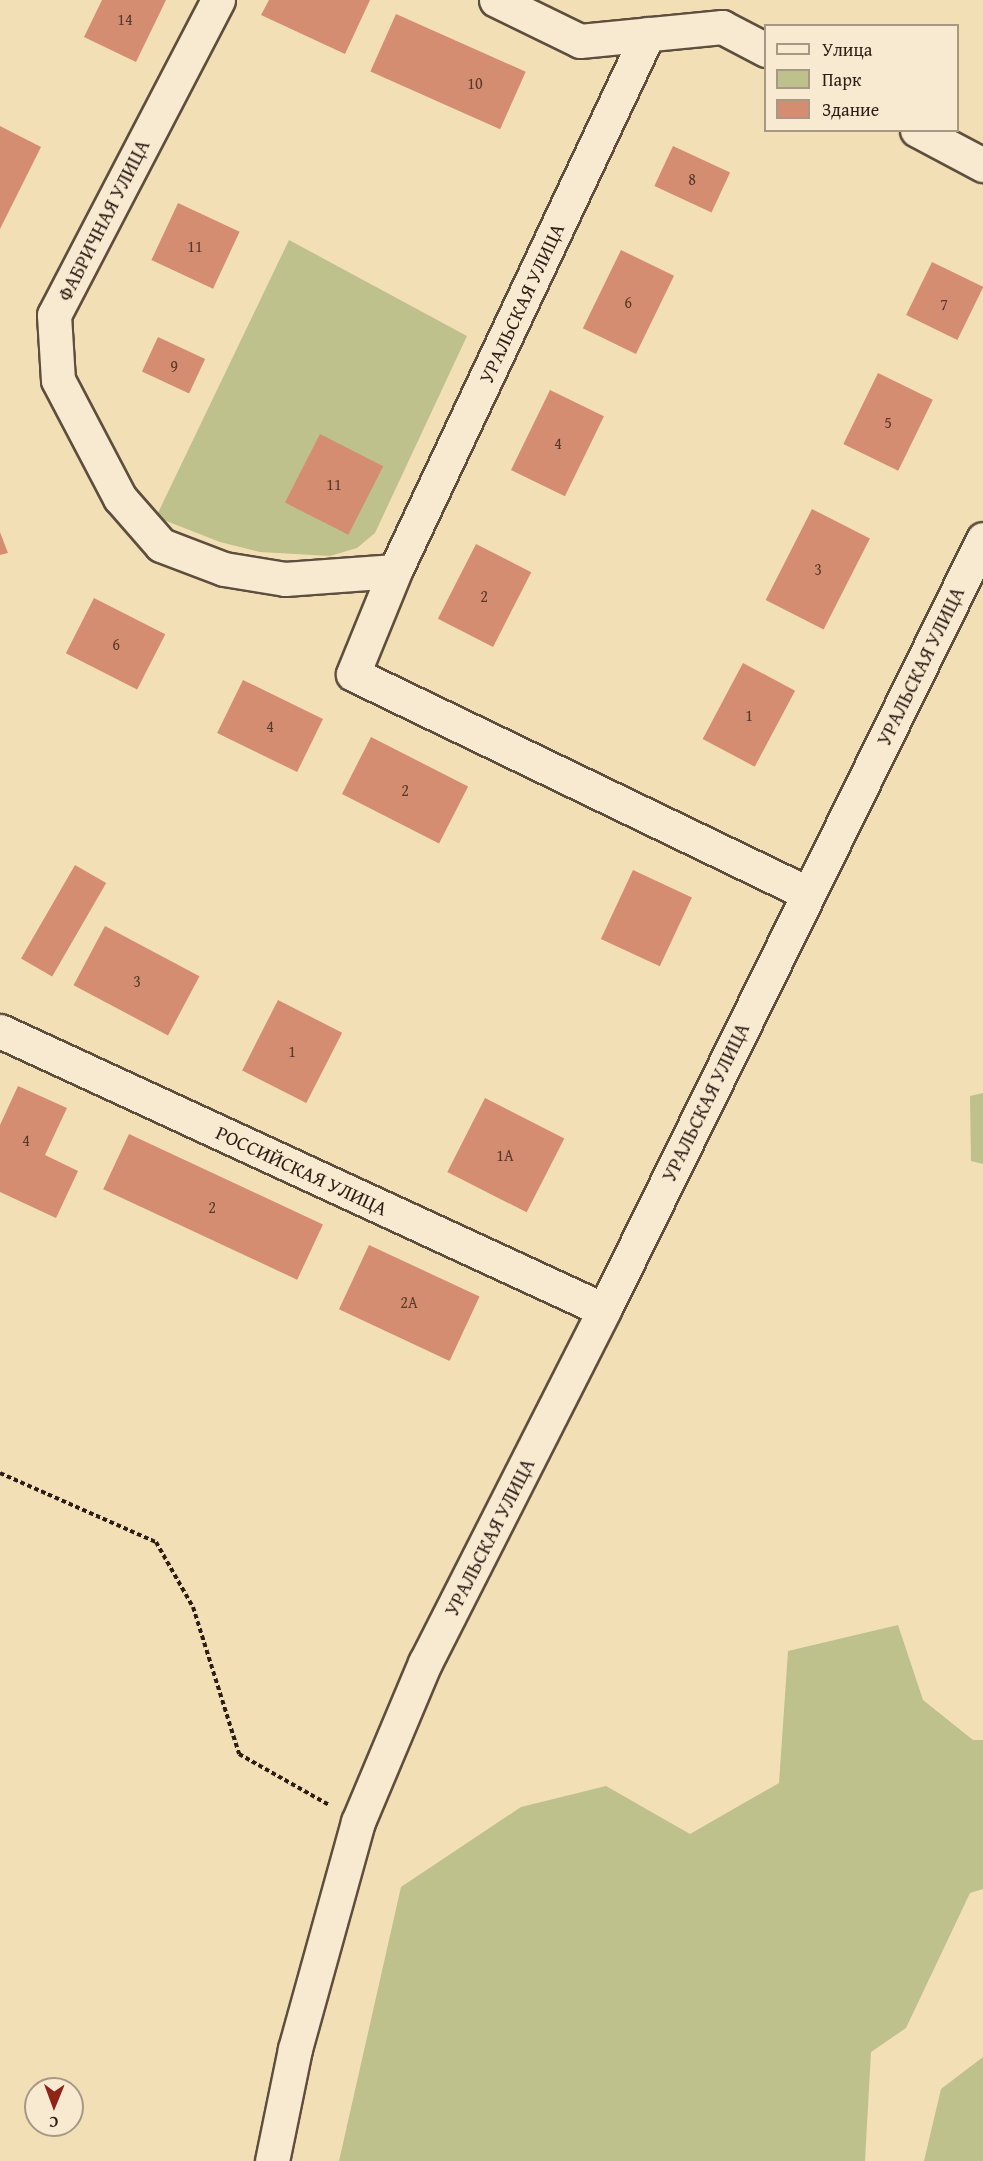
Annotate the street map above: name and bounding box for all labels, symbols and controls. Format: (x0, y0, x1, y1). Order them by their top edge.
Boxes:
house number: 14 (117, 9, 133, 29)
legend (764, 24, 959, 132)
text: Улица (822, 36, 872, 63)
text: Парк (822, 66, 861, 93)
house number: 10 (467, 73, 483, 93)
text: Здание (822, 96, 879, 123)
street label: ФАБРИЧНАЯ УЛИЦА (52, 135, 154, 305)
house number: 8 (688, 169, 696, 189)
street label: УРАЛЬСКАЯ УЛИЦА (473, 219, 569, 387)
house number: 11 (187, 236, 203, 256)
house number: 6 (624, 292, 632, 312)
house number: 7 (940, 294, 948, 314)
house number: 9 (170, 356, 178, 376)
house number: 5 (884, 412, 892, 432)
house number: 4 (554, 433, 562, 453)
house number: 11 (326, 474, 342, 494)
house number: 3 (814, 559, 822, 579)
street label: УРАЛЬСКАЯ УЛИЦА (871, 583, 969, 749)
house number: 2 (480, 586, 488, 606)
house number: 6 (112, 634, 120, 654)
house number: 1 (745, 705, 753, 725)
house number: 4 (266, 716, 274, 736)
house number: 2 (401, 780, 409, 800)
house number: 3 (133, 971, 141, 991)
street label: УРАЛЬСКАЯ УЛИЦА (656, 1019, 754, 1185)
house number: 1 (288, 1041, 296, 1061)
street label: РОССИЙСКАЯ УЛИЦА (212, 1120, 392, 1220)
house number: 4 (22, 1130, 30, 1150)
house number: 1А (496, 1145, 514, 1165)
house number: 2 (208, 1197, 216, 1217)
house number: 2А (400, 1292, 418, 1312)
street label: УРАЛЬСКАЯ УЛИЦА (439, 1454, 539, 1620)
north arrow (24, 2077, 84, 2137)
text: С (49, 2111, 58, 2135)

